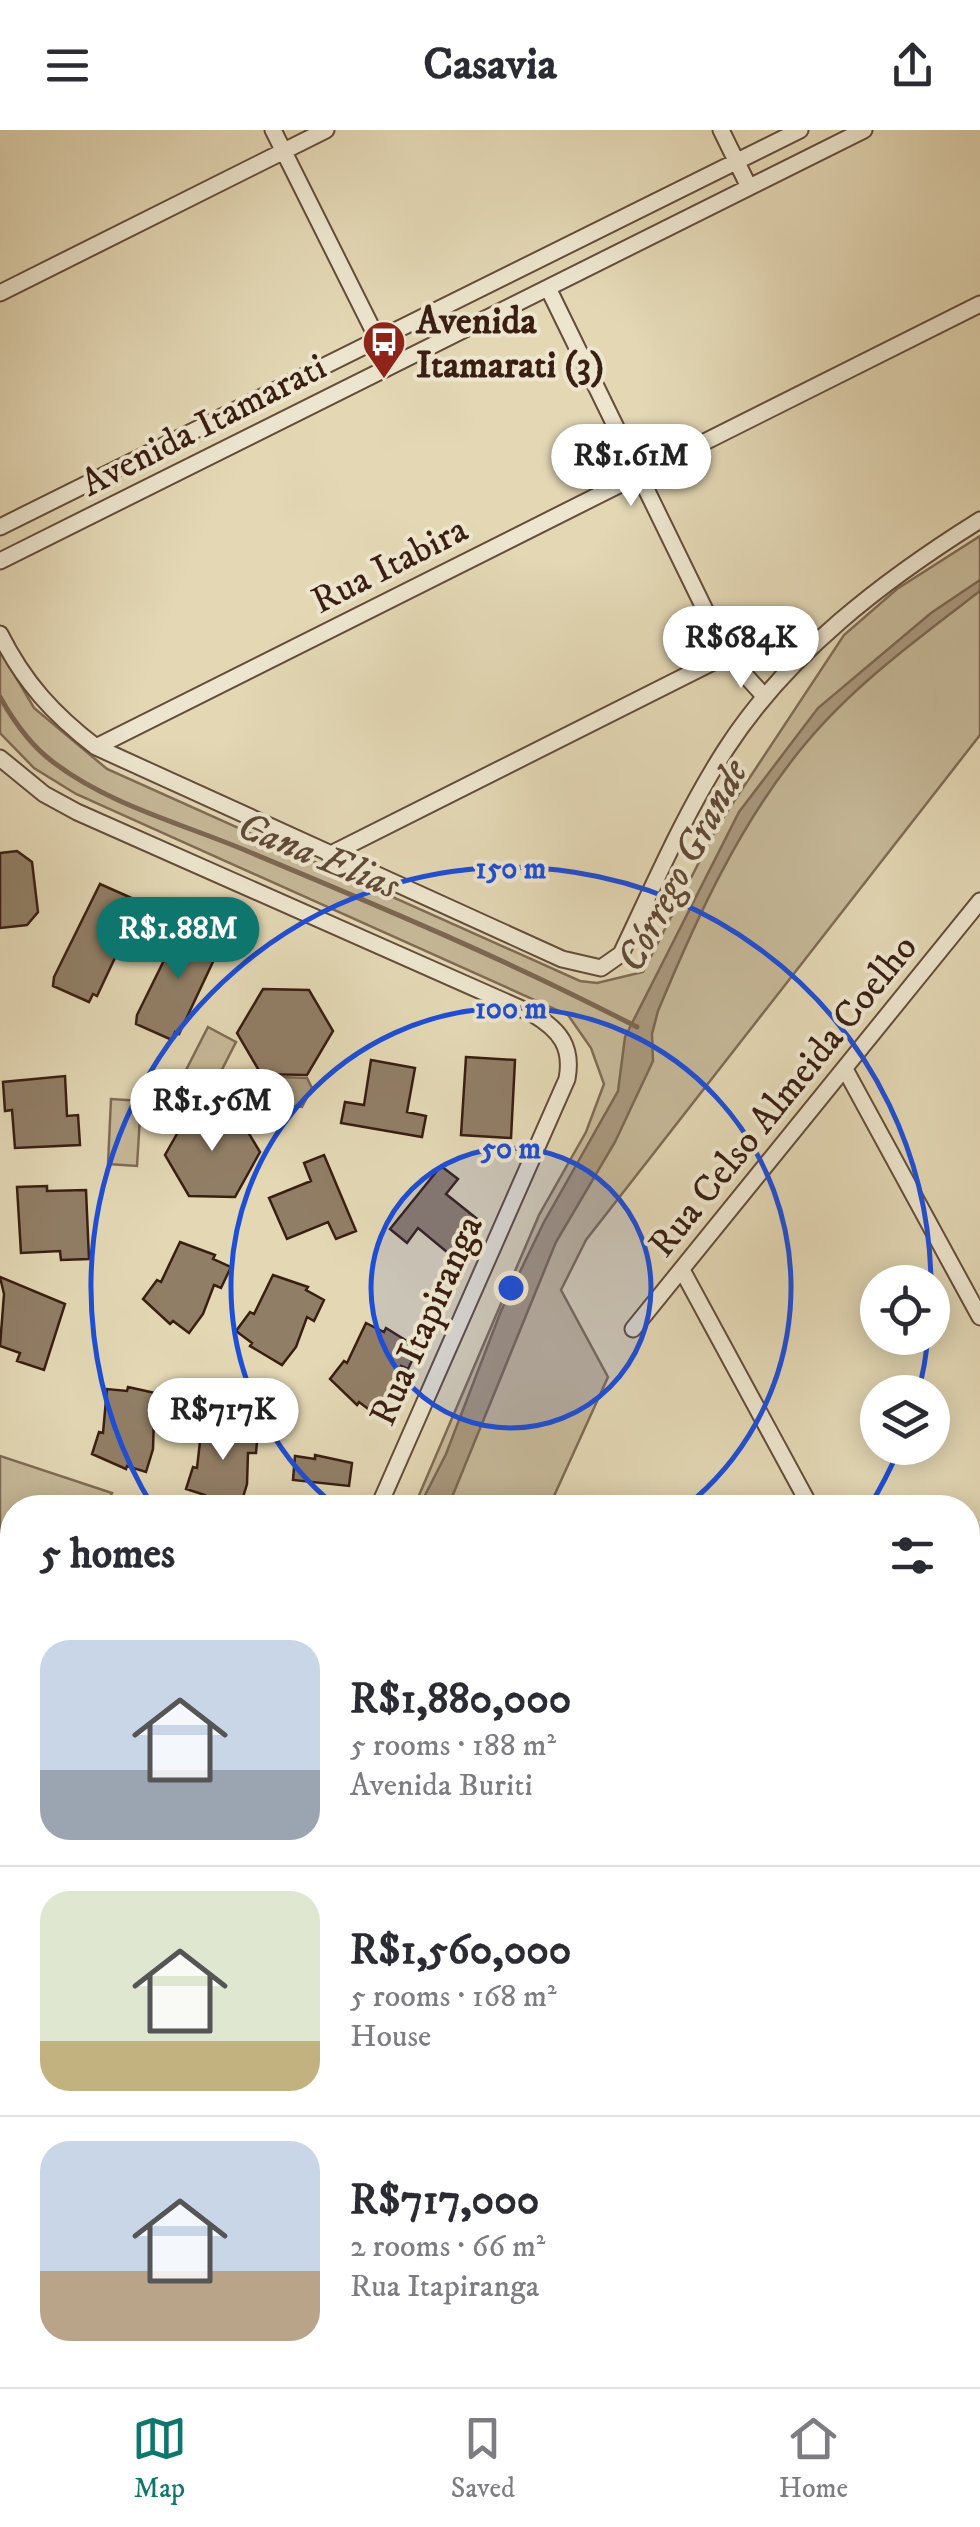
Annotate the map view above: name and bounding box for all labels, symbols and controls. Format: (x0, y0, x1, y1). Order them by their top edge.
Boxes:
text: Casavia (423, 37, 557, 93)
icon: menu (40, 38, 95, 93)
icon: share (885, 38, 940, 93)
place label: Avenida Itamarati (3) (415, 298, 604, 390)
bus stop icon: Avenida Itamarati (3) (361, 319, 407, 380)
street label: Avenida Itamarati (73, 343, 335, 508)
pin: R$1.61M (539, 424, 723, 509)
text: R$1.61M (573, 436, 689, 476)
street label: Rua Itabira (304, 506, 476, 626)
pin: R$684K (660, 606, 822, 691)
text: R$684K (685, 618, 797, 658)
water label: Córrego Grande (607, 750, 761, 981)
water label: Cana Elias (230, 802, 407, 912)
text: 150 m (476, 851, 547, 888)
pin: R$1.88M (86, 897, 270, 982)
text: R$1.88M (118, 909, 238, 949)
street label: Rua Celso Almeida Coelho (639, 925, 929, 1267)
text: 100 m (475, 991, 548, 1028)
pin: R$1.56M (120, 1069, 304, 1154)
text: R$1.56M (152, 1081, 272, 1121)
text: 50 m (480, 1131, 541, 1168)
street label: Rua Itapiranga (359, 1208, 494, 1433)
map controls (860, 1265, 950, 1465)
button: locate (860, 1265, 950, 1355)
centre of rings (493, 1270, 529, 1306)
button: layers (860, 1375, 950, 1465)
pin: R$717K (142, 1378, 304, 1463)
text: R$717K (170, 1390, 276, 1430)
icon: filters (885, 1528, 940, 1583)
text: 5 homes (40, 1529, 175, 1581)
text: R$1,880,000 (350, 1674, 571, 1726)
icon: home (120, 1680, 240, 1800)
text: 5 rooms · 188 m² (350, 1726, 556, 1766)
text: Avenida Buriti (350, 1766, 533, 1806)
text: R$1,560,000 (350, 1925, 571, 1977)
icon: home (120, 1931, 240, 2051)
text: 5 rooms · 168 m² (350, 1977, 557, 2017)
text: House (350, 2017, 431, 2057)
text: R$717,000 (350, 2175, 539, 2227)
icon: home (120, 2181, 240, 2301)
text: 2 rooms · 66 m² (350, 2227, 545, 2267)
text: Rua Itapiranga (350, 2267, 539, 2307)
tab: Map (132, 2411, 187, 2506)
tab: Saved (451, 2411, 515, 2506)
tab: Home (779, 2411, 848, 2506)

